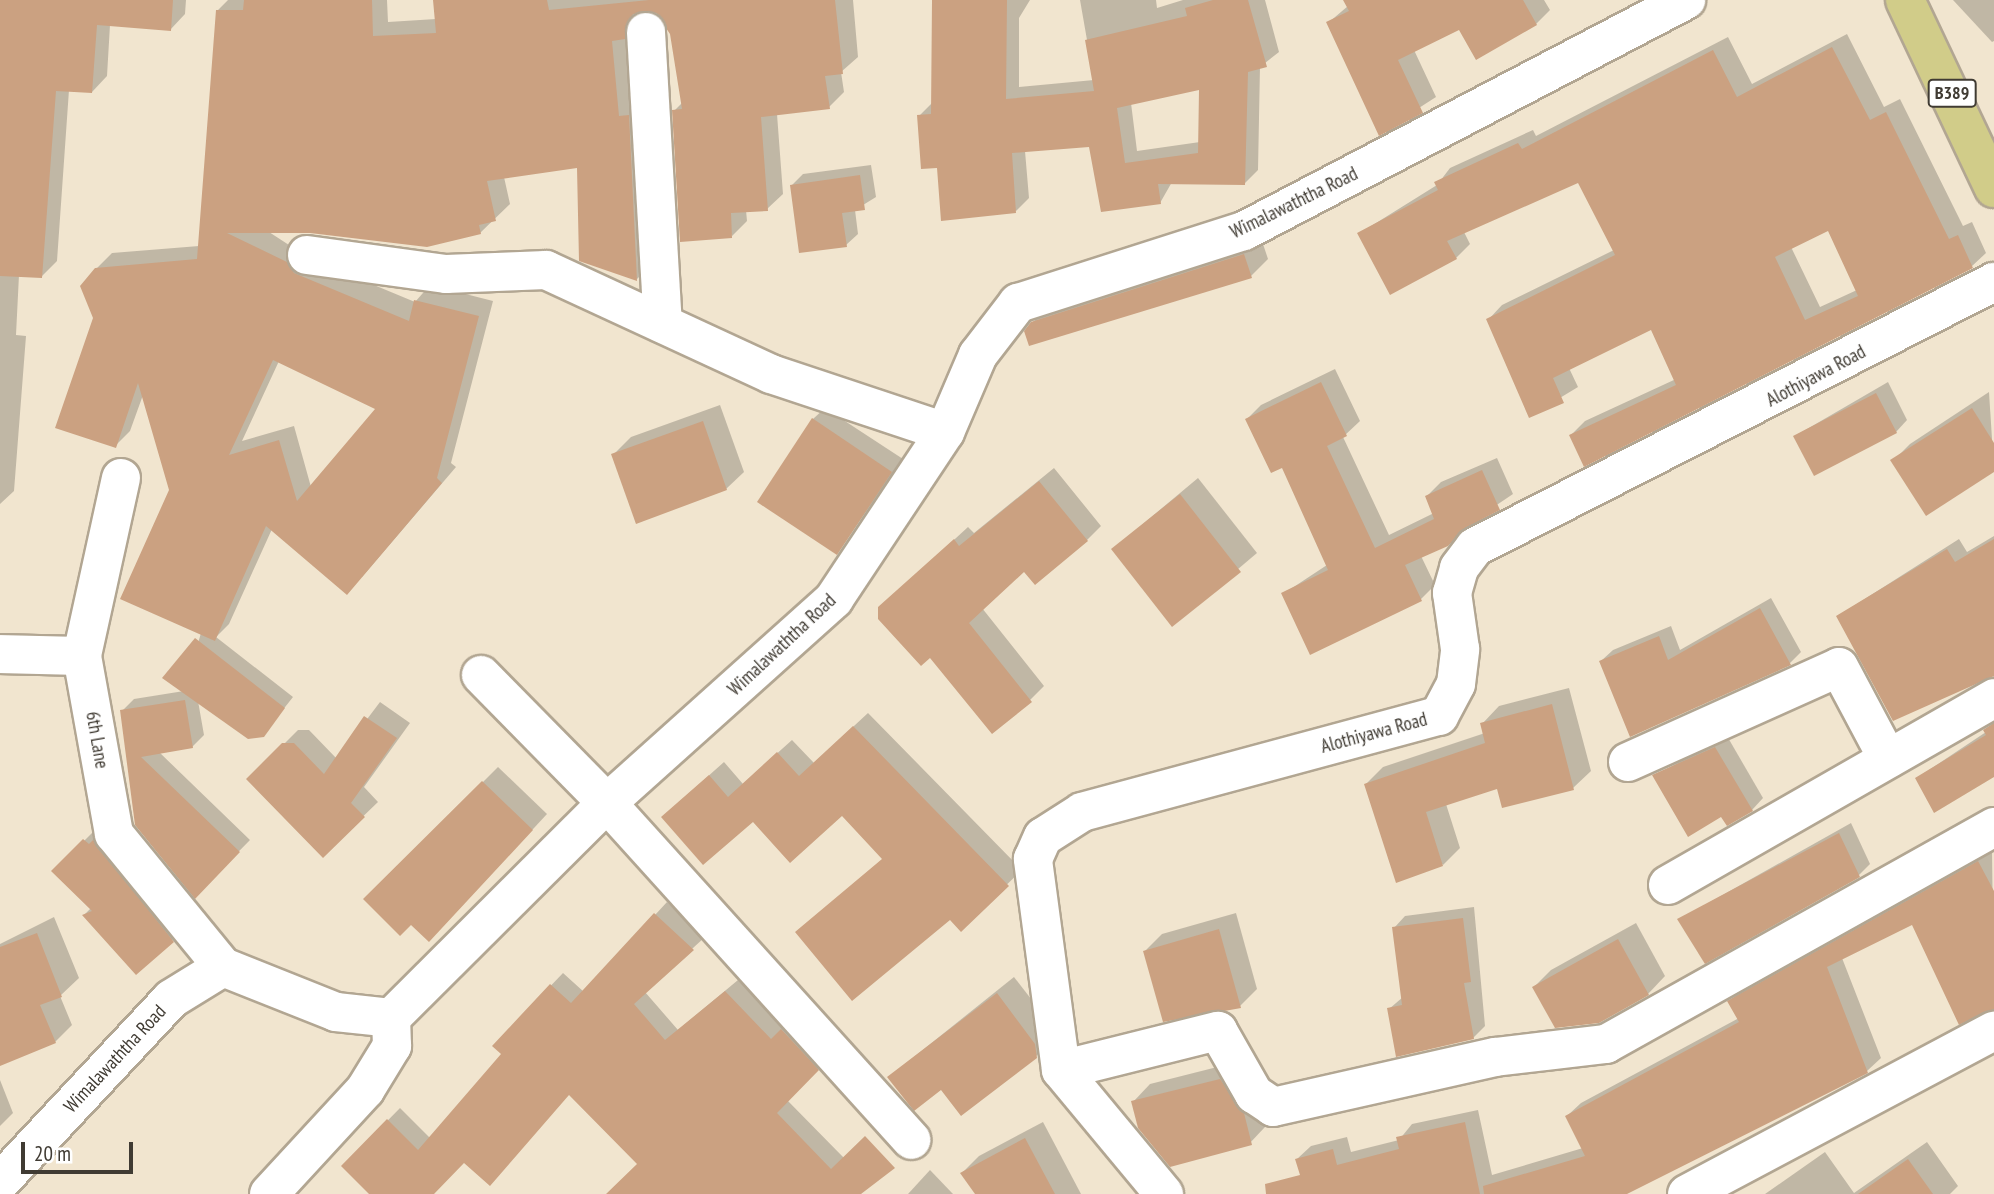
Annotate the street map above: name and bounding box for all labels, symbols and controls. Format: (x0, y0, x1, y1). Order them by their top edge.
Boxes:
road number: B389 (1927, 78, 1976, 108)
street label: Wimalawaththa Road (1227, 162, 1361, 244)
street label: Alothiyawa Road (1762, 340, 1870, 412)
street label: Wimalawaththa Road (723, 589, 841, 701)
street label: Alothiyawa Road (1318, 708, 1430, 758)
street label: 6th Lane (81, 710, 113, 770)
street label: Wimalawaththa Road (59, 1000, 171, 1118)
scale bar (24, 1128, 136, 1172)
text: 20 m (34, 1140, 71, 1167)

